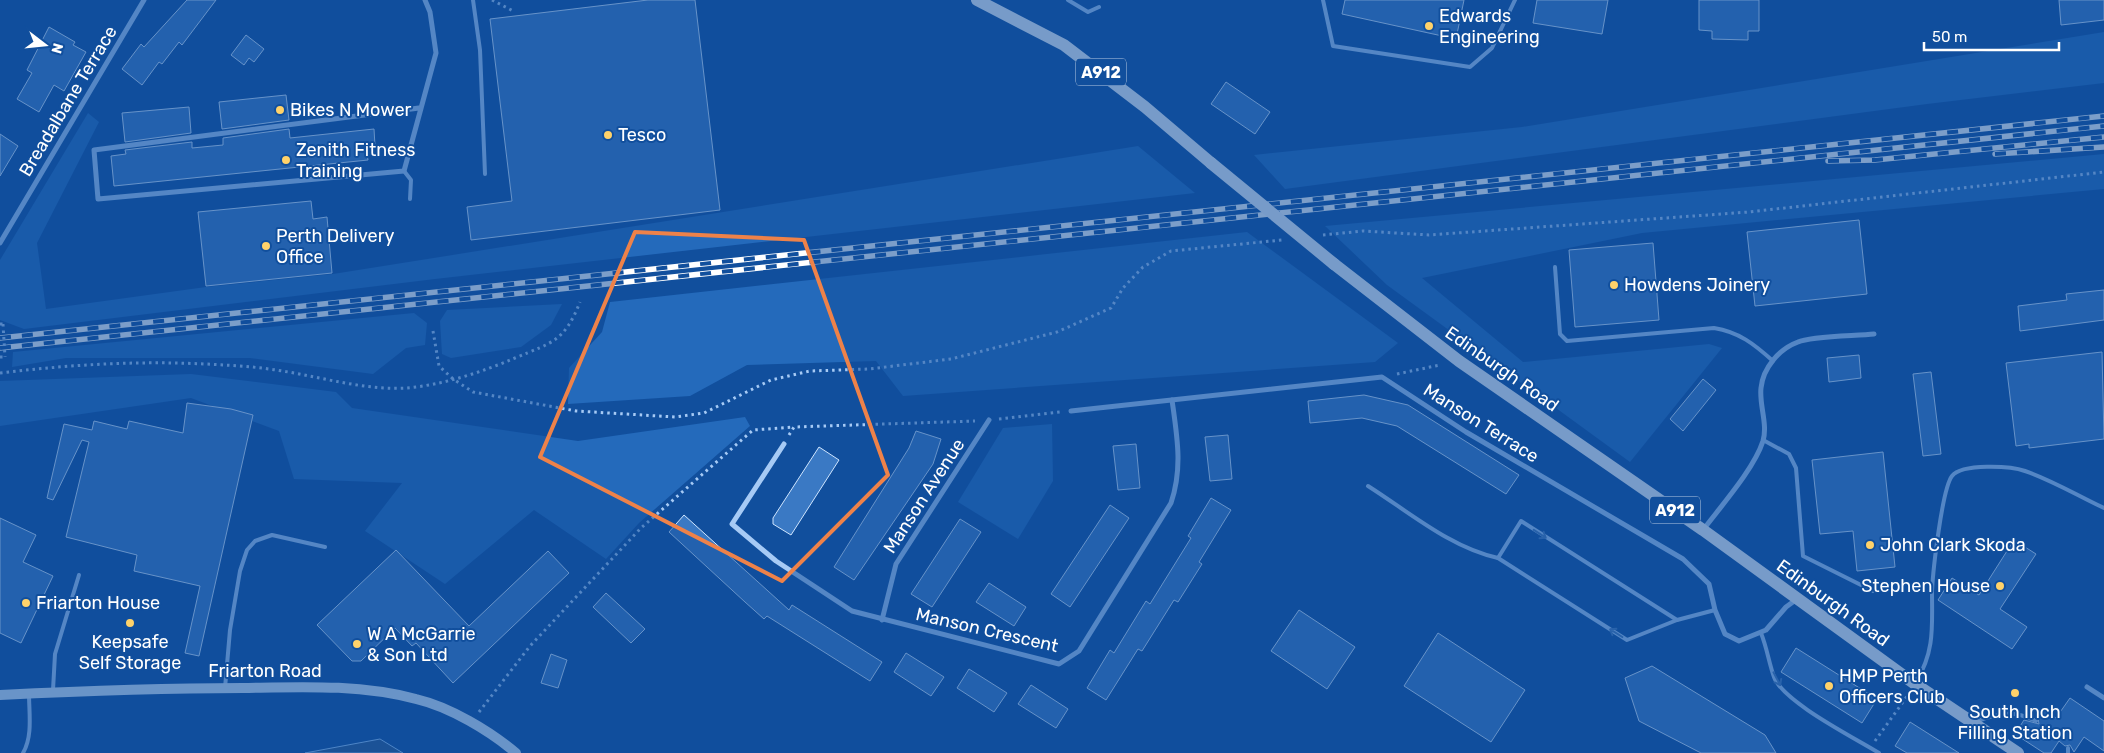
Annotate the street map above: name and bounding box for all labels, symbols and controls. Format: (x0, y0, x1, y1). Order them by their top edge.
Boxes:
place label: Edwards Engineering (1439, 5, 1540, 48)
north arrow (20, 20, 70, 70)
marker: Edwards Engineering (1423, 20, 1435, 32)
scale bar (1924, 20, 2059, 52)
street label: Breadalbane Terrace (14, 22, 122, 180)
text: 50 m (1932, 28, 1967, 46)
text: N (47, 41, 67, 56)
road number: A912 (1076, 58, 1126, 86)
place label: Bikes N Mower (290, 99, 411, 121)
marker: Bikes N Mower (274, 104, 286, 116)
place label: Tesco (618, 124, 666, 146)
marker: Tesco (602, 129, 614, 141)
place label: Zenith Fitness Training (296, 139, 416, 182)
marker: Zenith Fitness Training (280, 154, 292, 166)
place label: Perth Delivery Office (276, 225, 395, 268)
marker: Perth Delivery Office (260, 240, 272, 252)
place label: Howdens Joinery (1624, 274, 1770, 296)
marker: Howdens Joinery (1608, 279, 1620, 291)
street label: Edinburgh Road (1441, 322, 1563, 416)
street label: Manson Terrace (1419, 379, 1543, 467)
street label: Manson Avenue (879, 434, 969, 558)
road number: A912 (1650, 496, 1700, 524)
one-way arrow (1533, 529, 1547, 539)
place label: John Clark Skoda (1880, 534, 2026, 556)
marker: John Clark Skoda (1864, 539, 1876, 551)
street label: Edinburgh Road (1772, 555, 1894, 651)
place label: Stephen House (1861, 575, 1990, 597)
marker: Stephen House (1994, 580, 2006, 592)
place label: Friarton House (36, 592, 160, 614)
marker: Friarton House (20, 597, 32, 609)
street label: Manson Crescent (914, 603, 1060, 657)
marker: Keepsafe Self Storage (124, 617, 136, 629)
place label: W A McGarrie & Son Ltd (367, 623, 476, 666)
one-way arrow (1610, 627, 1624, 637)
place label: Keepsafe Self Storage (79, 631, 181, 674)
marker: W A McGarrie & Son Ltd (351, 638, 363, 650)
street label: Friarton Road (208, 660, 322, 682)
place label: HMP Perth Officers Club (1839, 665, 1945, 708)
one-way arrow (1772, 671, 1782, 686)
marker: HMP Perth Officers Club (1823, 680, 1835, 692)
marker: South Inch Filling Station (2009, 687, 2021, 699)
place label: South Inch Filling Station (1958, 701, 2072, 744)

